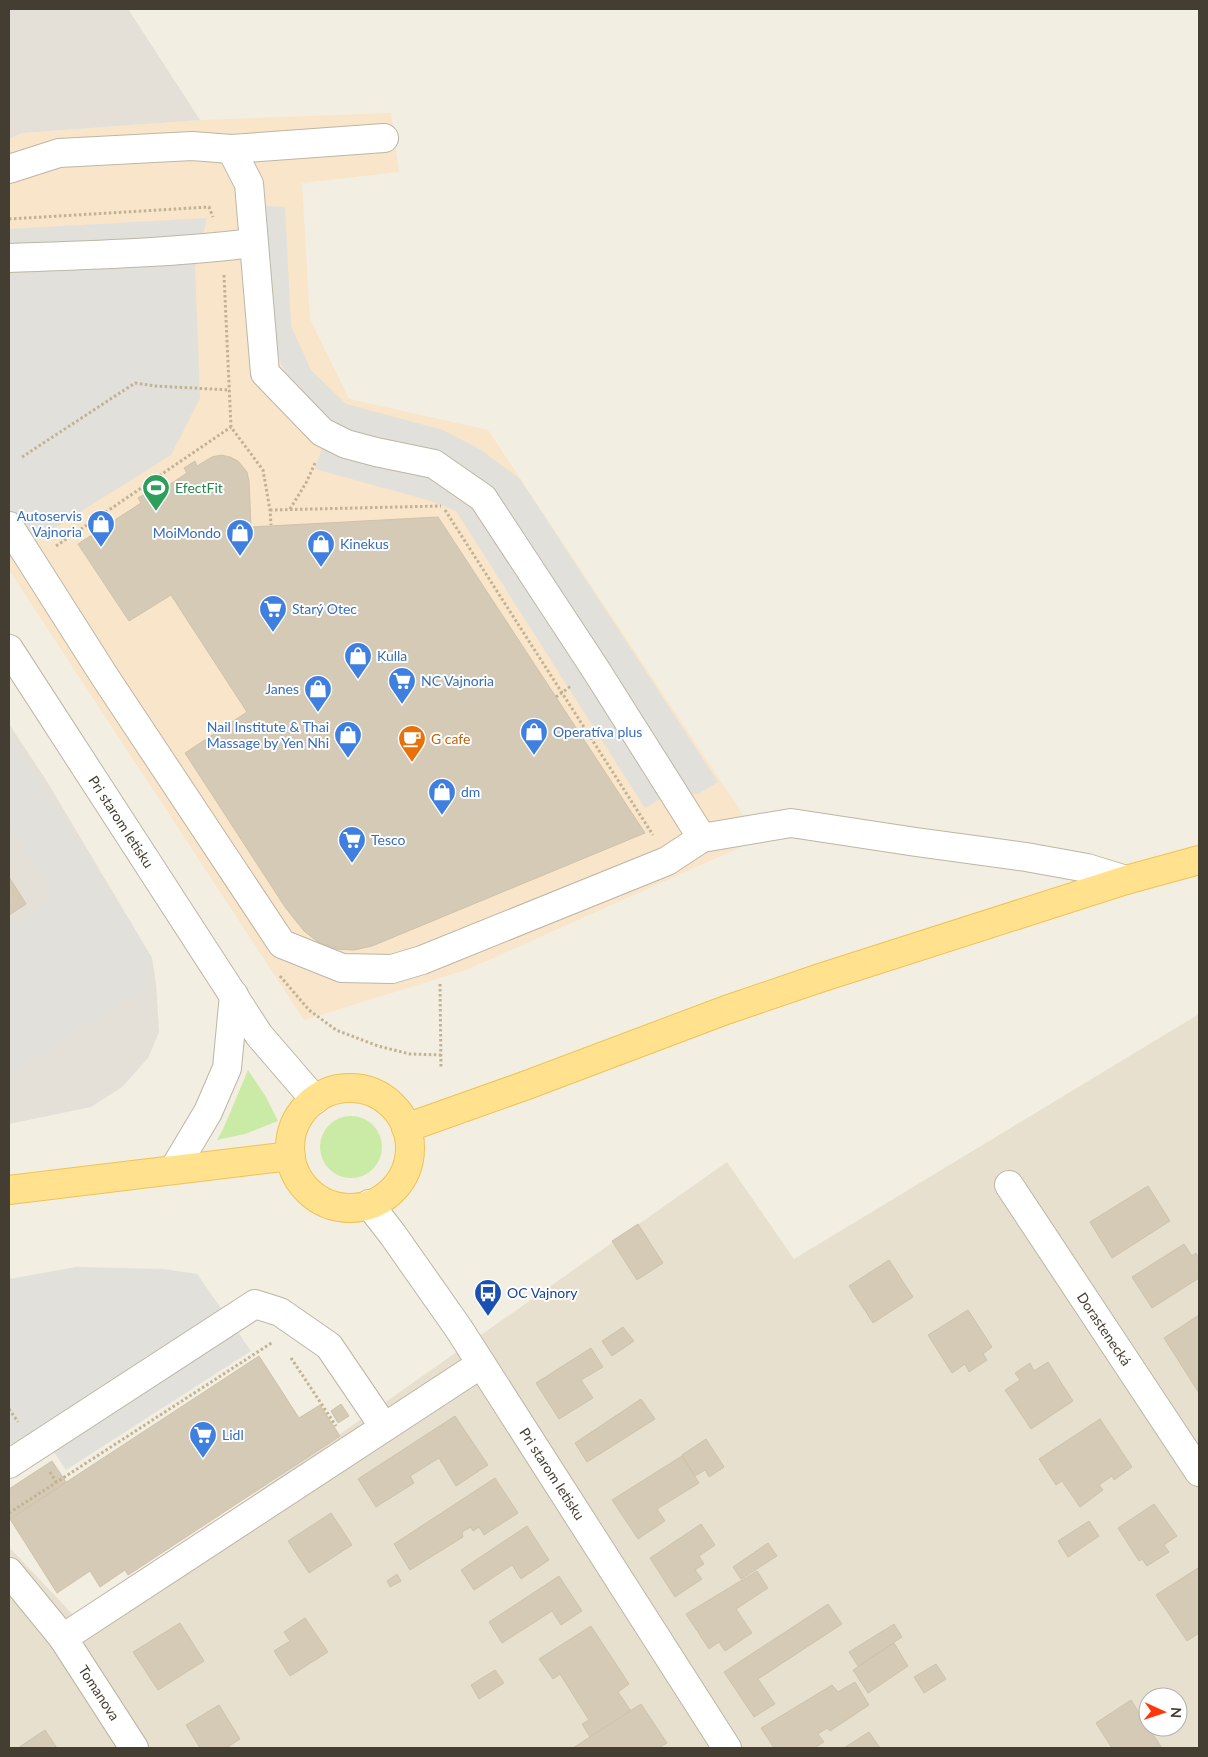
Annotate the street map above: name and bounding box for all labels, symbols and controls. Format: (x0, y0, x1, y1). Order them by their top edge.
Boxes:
sports icon: EfectFit (141, 473, 171, 512)
place label: EfectFit (175, 479, 223, 496)
place label: Autoservis Vajnoria (17, 507, 82, 540)
shop icon: Autoservis Vajnoria (86, 509, 116, 548)
shop icon: MoiMondo (225, 518, 255, 557)
place label: MoiMondo (153, 524, 221, 541)
shop icon: Kinekus (306, 529, 336, 568)
place label: Kinekus (340, 535, 389, 552)
supermarket icon: Starý Otec (258, 594, 288, 633)
place label: Starý Otec (292, 600, 357, 617)
shop icon: Kulla (343, 641, 373, 680)
place label: Kulla (377, 647, 407, 664)
supermarket icon: NC Vajnoria (387, 666, 417, 705)
place label: NC Vajnoria (421, 672, 494, 689)
shop icon: Janes (303, 674, 333, 713)
place label: Janes (265, 680, 299, 697)
shop icon: Operatíva plus (519, 717, 549, 756)
place label: Nail Institute & Thai Massage by Yen Nhi (207, 718, 329, 751)
shop icon: Nail Institute & Thai Massage by Yen Nhi (333, 720, 363, 759)
place label: Operatíva plus (553, 723, 642, 740)
cafe icon: G cafe (397, 724, 427, 763)
place label: G cafe (431, 730, 470, 747)
street label: Pri starom letisku (85, 772, 158, 871)
shop icon: dm (427, 777, 457, 816)
place label: dm (461, 783, 480, 800)
supermarket icon: Tesco (337, 825, 367, 864)
place label: Tesco (371, 831, 406, 848)
bus stop icon: OC Vajnory (473, 1278, 503, 1317)
place label: OC Vajnory (507, 1284, 578, 1301)
street label: Dorastenecká (1074, 1289, 1135, 1369)
supermarket icon: Lidl (188, 1420, 218, 1459)
street label: Pri starom letisku (516, 1424, 589, 1523)
place label: Lidl (222, 1426, 244, 1443)
street label: Tomanova (75, 1662, 124, 1724)
north arrow (1138, 1687, 1188, 1737)
text: N (1168, 1707, 1185, 1719)

